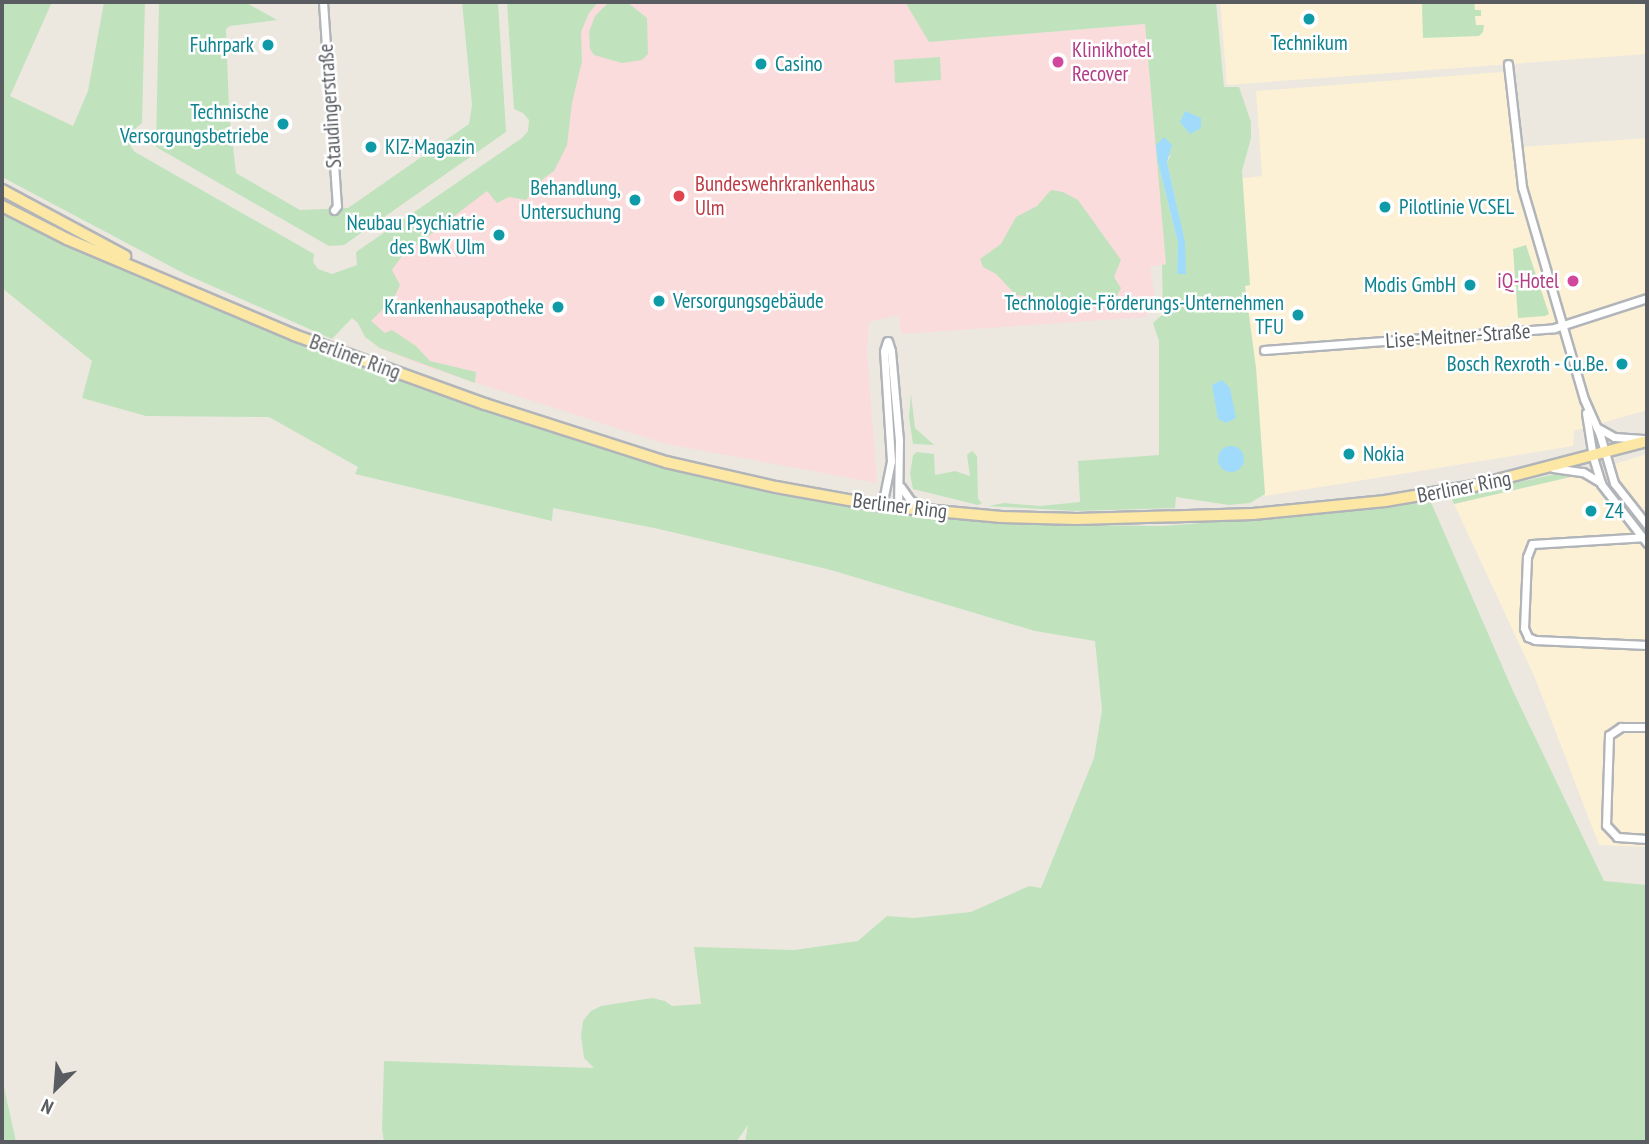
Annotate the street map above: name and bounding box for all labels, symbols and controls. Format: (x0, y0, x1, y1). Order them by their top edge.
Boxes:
marker: Technikum (1301, 11, 1317, 27)
place label: Technikum (1270, 30, 1348, 56)
place label: Fuhrpark (190, 32, 254, 58)
marker: Fuhrpark (260, 37, 276, 53)
place label: Klinikhotel Recover (1072, 37, 1151, 87)
street label: Staudingerstraße (313, 43, 347, 169)
place label: Casino (775, 51, 823, 77)
marker: Klinikhotel Recover (1050, 54, 1066, 70)
marker: Casino (753, 56, 769, 72)
place label: Technische Versorgungsbetriebe (120, 99, 269, 149)
marker: Technische Versorgungsbetriebe (275, 116, 291, 132)
place label: KIZ-Magazin (385, 134, 475, 160)
marker: KIZ-Magazin (363, 139, 379, 155)
place label: Bundeswehrkrankenhaus Ulm (695, 171, 875, 221)
place label: Behandlung, Untersuchung (520, 175, 621, 225)
marker: Bundeswehrkrankenhaus Ulm (669, 186, 689, 206)
marker: Behandlung, Untersuchung (627, 192, 643, 208)
place label: Pilotlinie VCSEL (1399, 194, 1515, 220)
marker: Pilotlinie VCSEL (1377, 199, 1393, 215)
place label: Neubau Psychiatrie des BwK Ulm (347, 210, 485, 260)
marker: Neubau Psychiatrie des BwK Ulm (491, 227, 507, 243)
place label: iQ-Hotel (1497, 268, 1559, 294)
place label: Modis GmbH (1364, 272, 1456, 298)
marker: iQ-Hotel (1565, 273, 1581, 289)
marker: Modis GmbH (1462, 277, 1478, 293)
place label: Versorgungsgebäude (673, 288, 824, 314)
place label: Technologie-Förderungs-Unternehmen TFU (1004, 290, 1284, 340)
marker: Versorgungsgebäude (651, 293, 667, 309)
place label: Krankenhausapotheke (384, 294, 544, 320)
marker: Krankenhausapotheke (550, 299, 566, 315)
marker: Technologie-Förderungs-Unternehmen TFU (1290, 307, 1306, 323)
street label: Lise-Meitner-Straße (1385, 318, 1531, 354)
street label: Berliner Ring (306, 329, 404, 385)
place label: Bosch Rexroth - Cu.Be. (1445, 351, 1608, 377)
marker: Bosch Rexroth - Cu.Be. (1614, 356, 1630, 372)
place label: Nokia (1363, 441, 1404, 467)
marker: Nokia (1341, 446, 1357, 462)
street label: Berliner Ring (1415, 466, 1513, 508)
street label: Berliner Ring (851, 488, 949, 524)
place label: Z4 (1605, 498, 1624, 524)
marker: Z4 (1583, 503, 1599, 519)
north arrow (21, 1053, 91, 1123)
text: N (37, 1094, 57, 1120)

